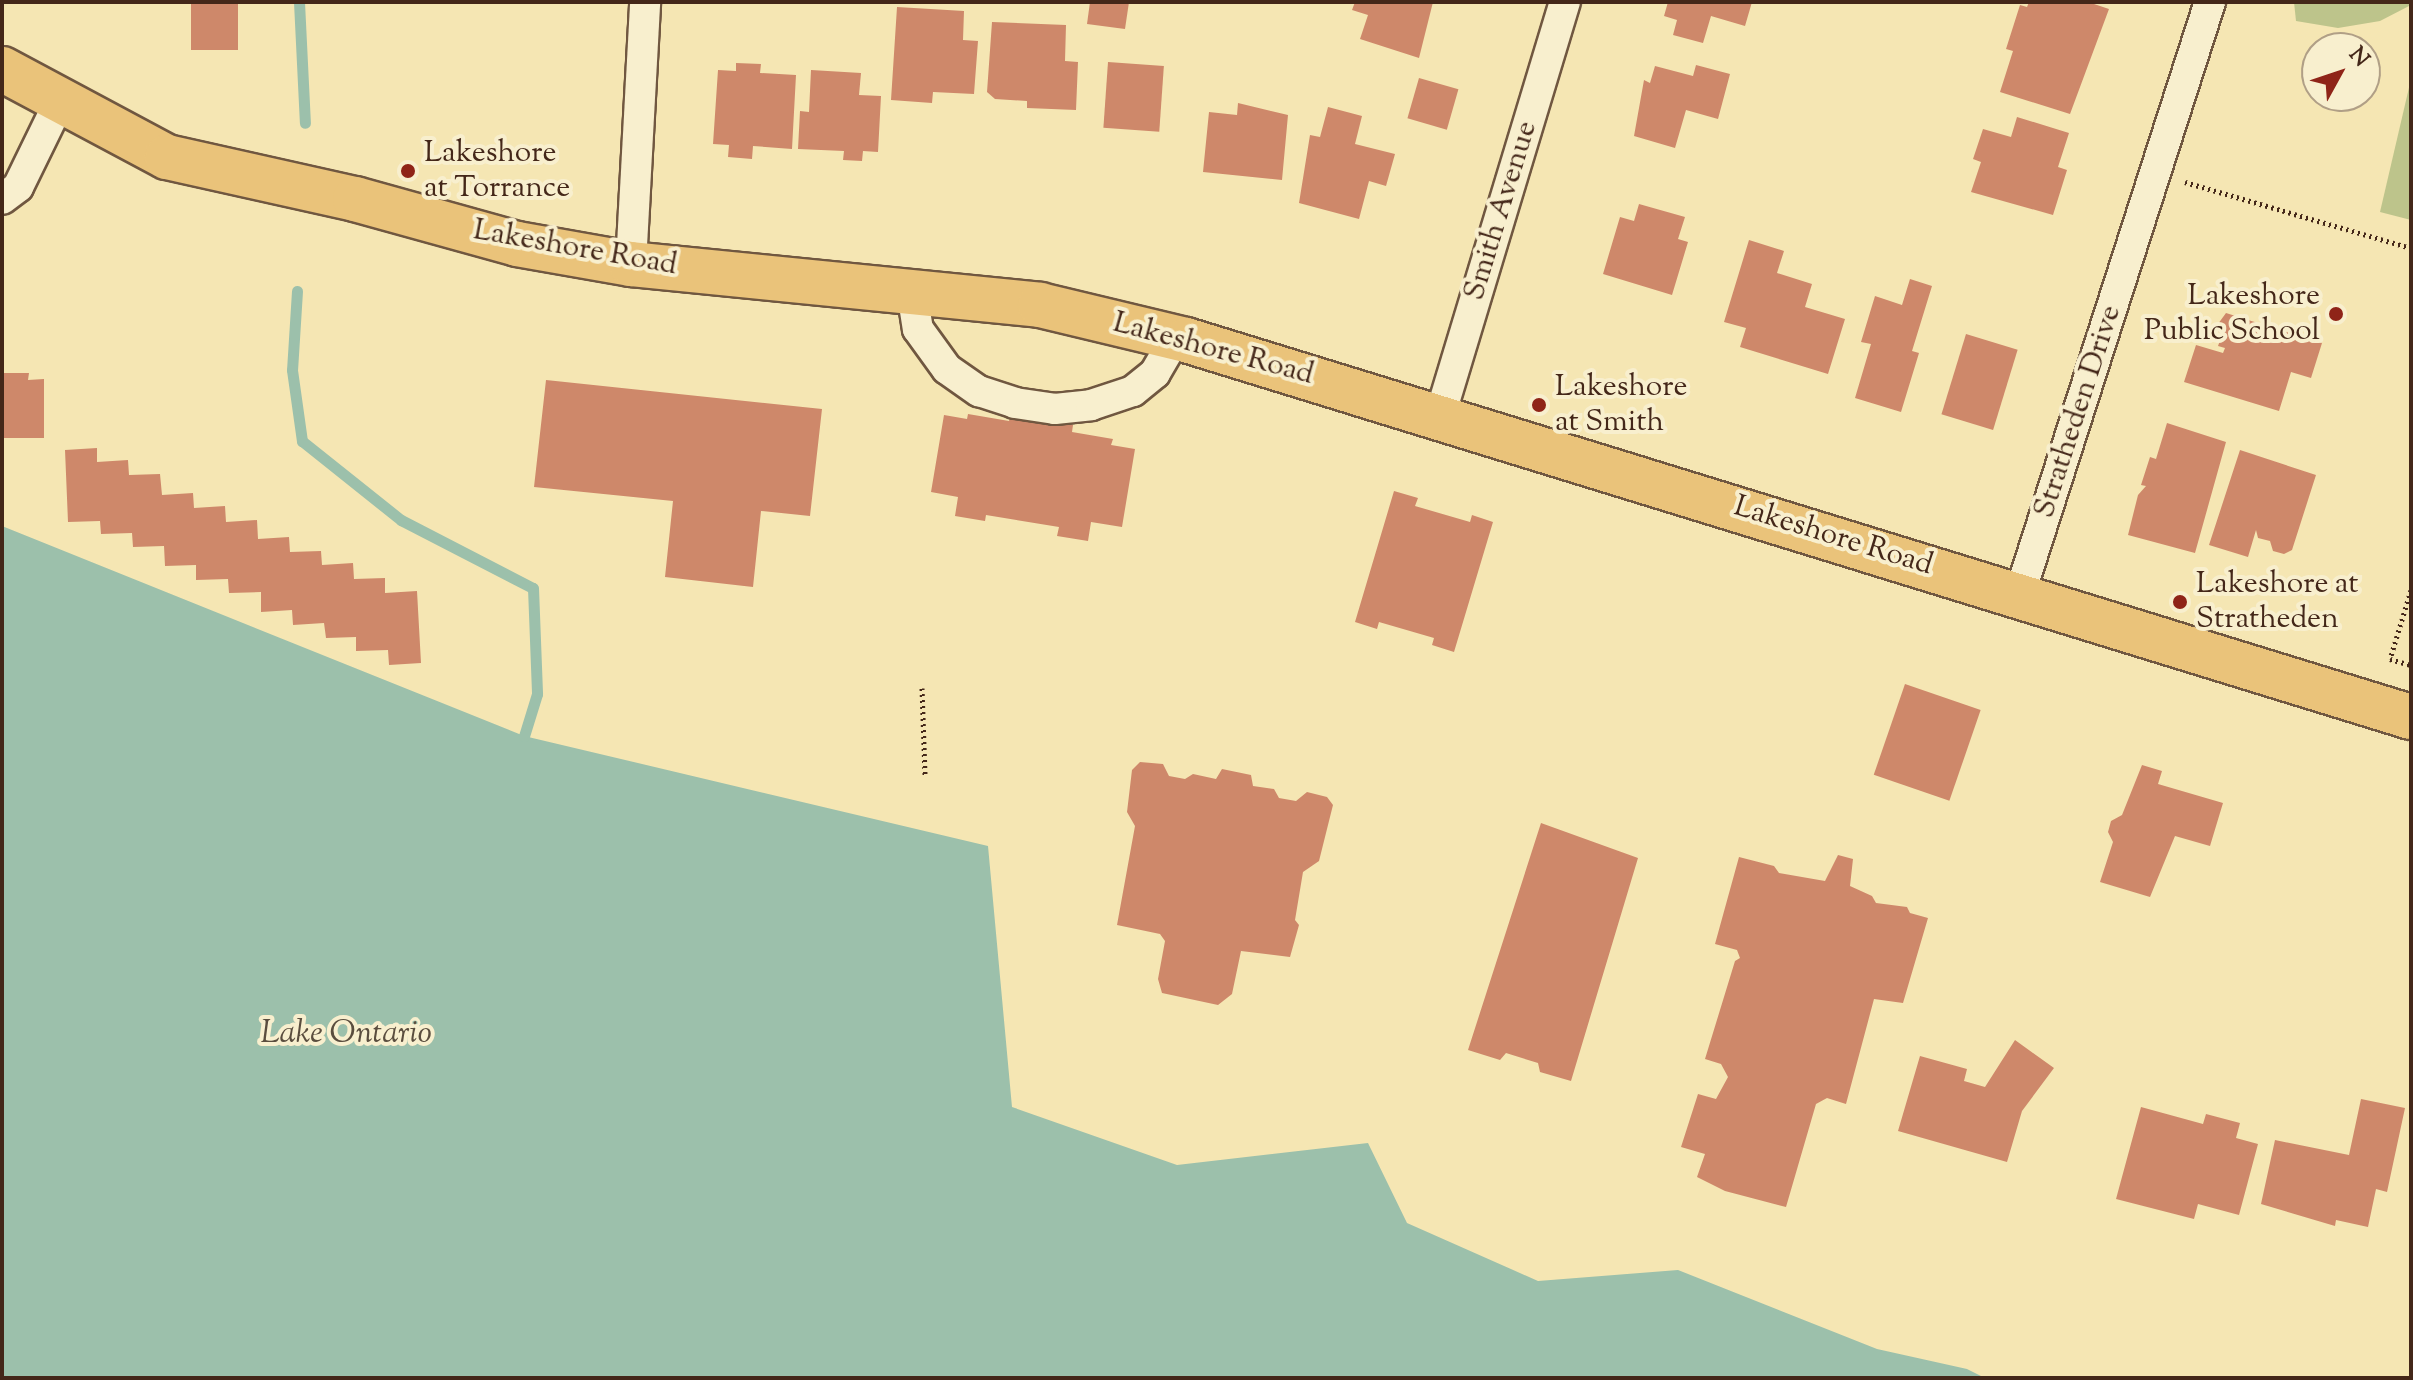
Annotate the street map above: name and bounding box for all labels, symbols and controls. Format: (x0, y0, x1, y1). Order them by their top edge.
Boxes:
north arrow (2301, 32, 2381, 112)
text: N (2340, 41, 2376, 75)
street label: Smith Avenue (1458, 117, 1546, 305)
place label: Lakeshore at Torrance (424, 136, 570, 206)
marker: Lakeshore at Torrance (399, 162, 417, 180)
street label: Lakeshore Road (470, 213, 680, 285)
place label: Lakeshore Public School (2144, 279, 2320, 350)
street label: Stratheden Drive (2028, 301, 2130, 523)
marker: Lakeshore Public School (2327, 305, 2345, 323)
street label: Lakeshore Road (1109, 306, 1317, 394)
place label: Lakeshore at Smith (1555, 370, 1687, 440)
marker: Lakeshore at Smith (1530, 396, 1548, 414)
street label: Lakeshore Road (1729, 490, 1937, 584)
place label: Lakeshore at Stratheden (2196, 567, 2359, 638)
marker: Lakeshore at Stratheden (2171, 593, 2189, 611)
water label: Lake Ontario (260, 1015, 432, 1053)

